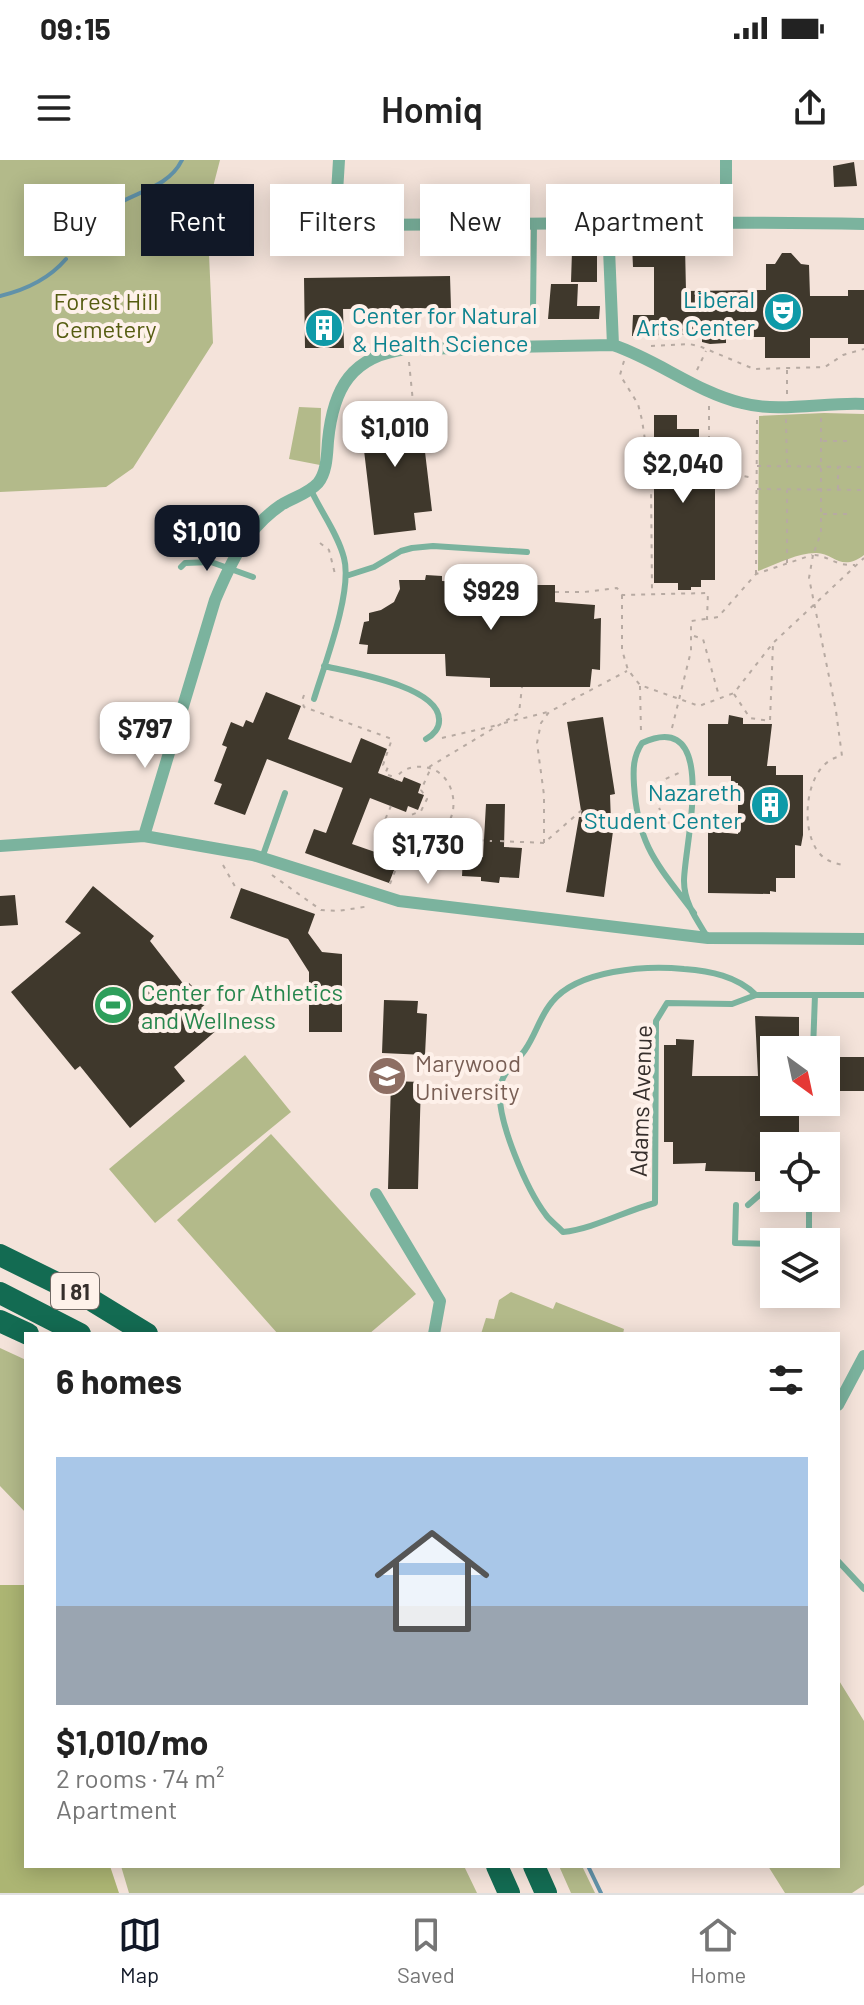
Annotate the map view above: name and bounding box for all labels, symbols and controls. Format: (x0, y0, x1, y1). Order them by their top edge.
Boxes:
text: 09:15 (40, 10, 111, 46)
icon: menu (32, 86, 76, 130)
icon: share (788, 86, 832, 130)
text: Homiq (381, 87, 483, 130)
chip: Buy (24, 184, 125, 256)
chip: Rent (141, 184, 254, 256)
chip: Filters (270, 184, 404, 256)
chip: New (420, 184, 530, 256)
chip: Apartment (546, 184, 733, 256)
place label: Liberal Arts Center (636, 284, 755, 341)
park label: Forest Hill Cemetery (54, 286, 158, 343)
theatre icon: Liberal Arts Center (762, 291, 804, 333)
place label: Center for Natural & Health Science (352, 300, 537, 357)
building icon: Center for Natural & Health Science (303, 307, 345, 349)
pin: $1,010 (330, 401, 460, 469)
text: $1,010 (361, 411, 429, 442)
pin: $2,040 (618, 437, 748, 505)
text: $2,040 (642, 447, 724, 478)
pin: $1,010 (142, 505, 272, 573)
text: $1,010 (173, 515, 241, 546)
pin: $929 (444, 564, 538, 632)
text: $929 (462, 574, 520, 605)
pin: $797 (98, 702, 192, 770)
text: $797 (118, 712, 172, 743)
place label: Nazareth Student Center (584, 777, 742, 834)
building icon: Nazareth Student Center (749, 784, 791, 826)
pin: $1,730 (363, 818, 493, 886)
text: $1,730 (392, 828, 464, 859)
place label: Center for Athletics and Wellness (141, 977, 343, 1034)
sports icon: Center for Athletics and Wellness (92, 984, 134, 1026)
street label: Adams Avenue (623, 1024, 657, 1178)
north arrow (760, 1036, 840, 1116)
map controls (760, 1036, 840, 1308)
place label: Marywood University (415, 1048, 521, 1105)
school or university icon: Marywood University (366, 1055, 408, 1097)
button: locate (760, 1132, 840, 1212)
button: layers (760, 1228, 840, 1308)
road number: I 81 (51, 1273, 99, 1309)
icon: filters (764, 1358, 808, 1402)
text: 6 homes (56, 1360, 182, 1401)
icon: home (360, 1509, 504, 1653)
text: $1,010/mo (56, 1721, 208, 1762)
text: 2 rooms · 74 m² (56, 1762, 224, 1793)
text: Apartment (56, 1793, 177, 1824)
tab: Map (118, 1913, 162, 1987)
tab: Saved (397, 1913, 455, 1987)
tab: Home (690, 1913, 746, 1987)

